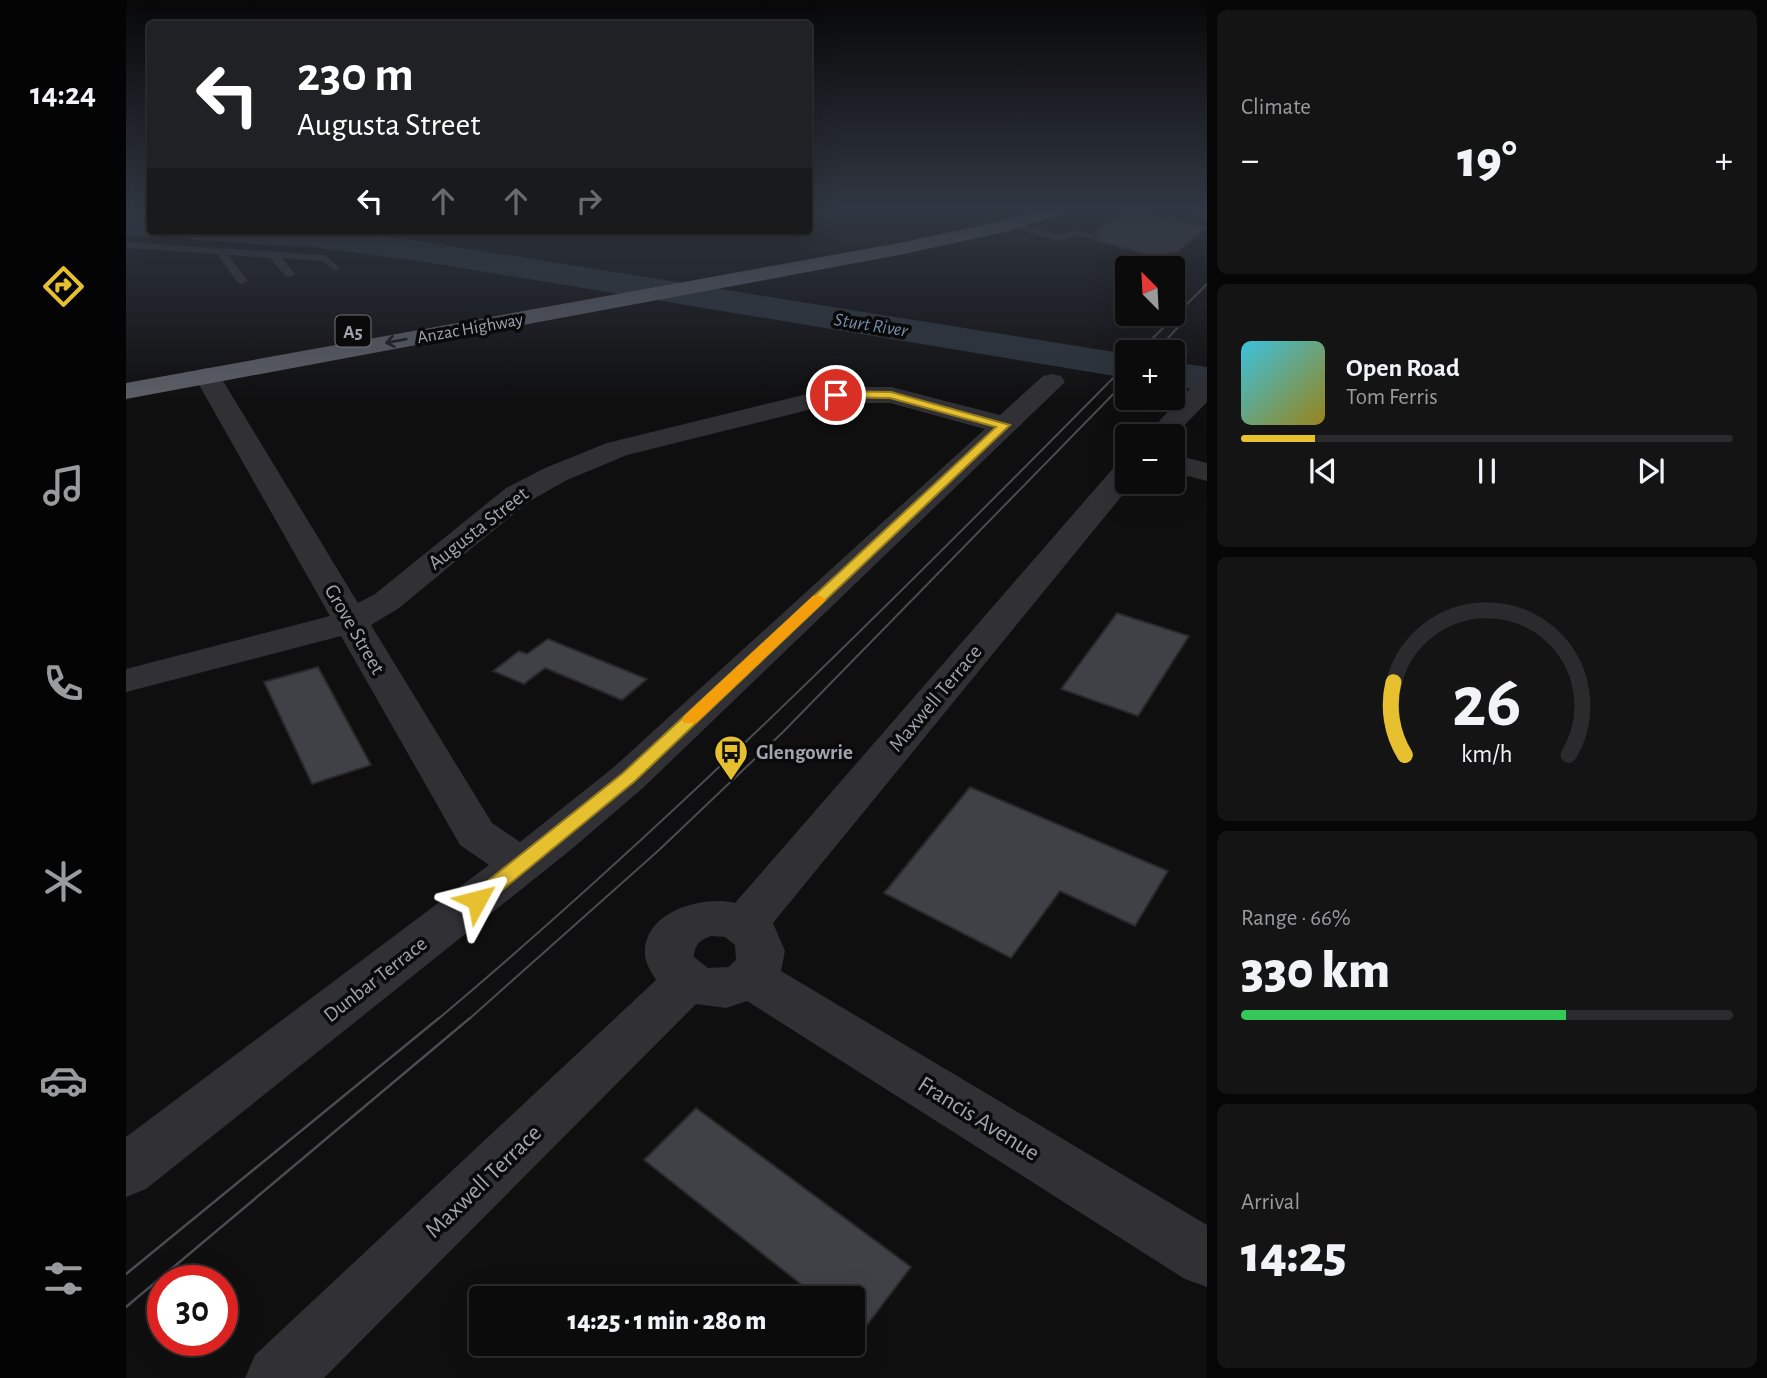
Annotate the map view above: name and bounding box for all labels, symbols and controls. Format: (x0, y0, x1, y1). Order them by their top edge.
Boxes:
icon: left (182, 49, 273, 140)
text: 230 m (297, 51, 414, 100)
text: 14:24 (30, 78, 96, 110)
text: Climate (1241, 96, 1311, 119)
text: Augusta Street (297, 109, 481, 141)
text: 19° (1457, 134, 1517, 186)
text: − (1241, 142, 1259, 180)
text: + (1715, 142, 1733, 180)
icon: left (351, 182, 389, 220)
icon: ahead (424, 182, 462, 220)
icon: ahead (497, 182, 535, 220)
icon: right (570, 182, 608, 220)
north arrow (1115, 256, 1185, 326)
map controls (1115, 256, 1185, 494)
icon: directions (39, 262, 88, 311)
water label: Sturt River (833, 310, 910, 341)
street label: Anzac Highway (416, 311, 525, 347)
road number: A5 (336, 316, 370, 346)
one-way arrow (385, 335, 408, 348)
button: + (1115, 340, 1185, 410)
text: Open Road (1346, 355, 1460, 381)
pin (806, 365, 866, 425)
icon: arrive (817, 376, 855, 414)
text: Tom Ferris (1346, 386, 1438, 409)
button: − (1115, 424, 1185, 494)
icon: previous (1304, 452, 1342, 490)
icon: pause (1468, 452, 1506, 490)
icon: next (1632, 452, 1670, 490)
icon: music (39, 461, 88, 510)
street label: Augusta Street (424, 483, 532, 574)
street label: Grove Street (320, 581, 389, 678)
street label: Maxwell Terrace (885, 641, 986, 756)
icon: phone (39, 659, 88, 708)
text: 26 (1452, 667, 1522, 740)
bus stop icon: Glengowrie (712, 733, 750, 782)
place label: Glengowrie (756, 742, 853, 763)
text: km/h (1461, 742, 1513, 767)
icon: climate (39, 857, 88, 906)
position arrow (440, 863, 514, 937)
text: Range · 66% (1241, 907, 1351, 930)
street label: Dunbar Terrace (320, 933, 431, 1026)
text: 330 km (1241, 945, 1390, 997)
icon: car (39, 1056, 88, 1105)
street label: Francis Avenue (914, 1072, 1043, 1166)
street label: Maxwell Terrace (421, 1121, 546, 1243)
text: Arrival (1241, 1191, 1300, 1214)
text: 14:25 (1241, 1229, 1346, 1281)
icon: filters (39, 1254, 88, 1303)
speed limit sign: 30 (147, 1265, 238, 1356)
text: 14:25 · 1 min · 280 m (568, 1308, 766, 1334)

